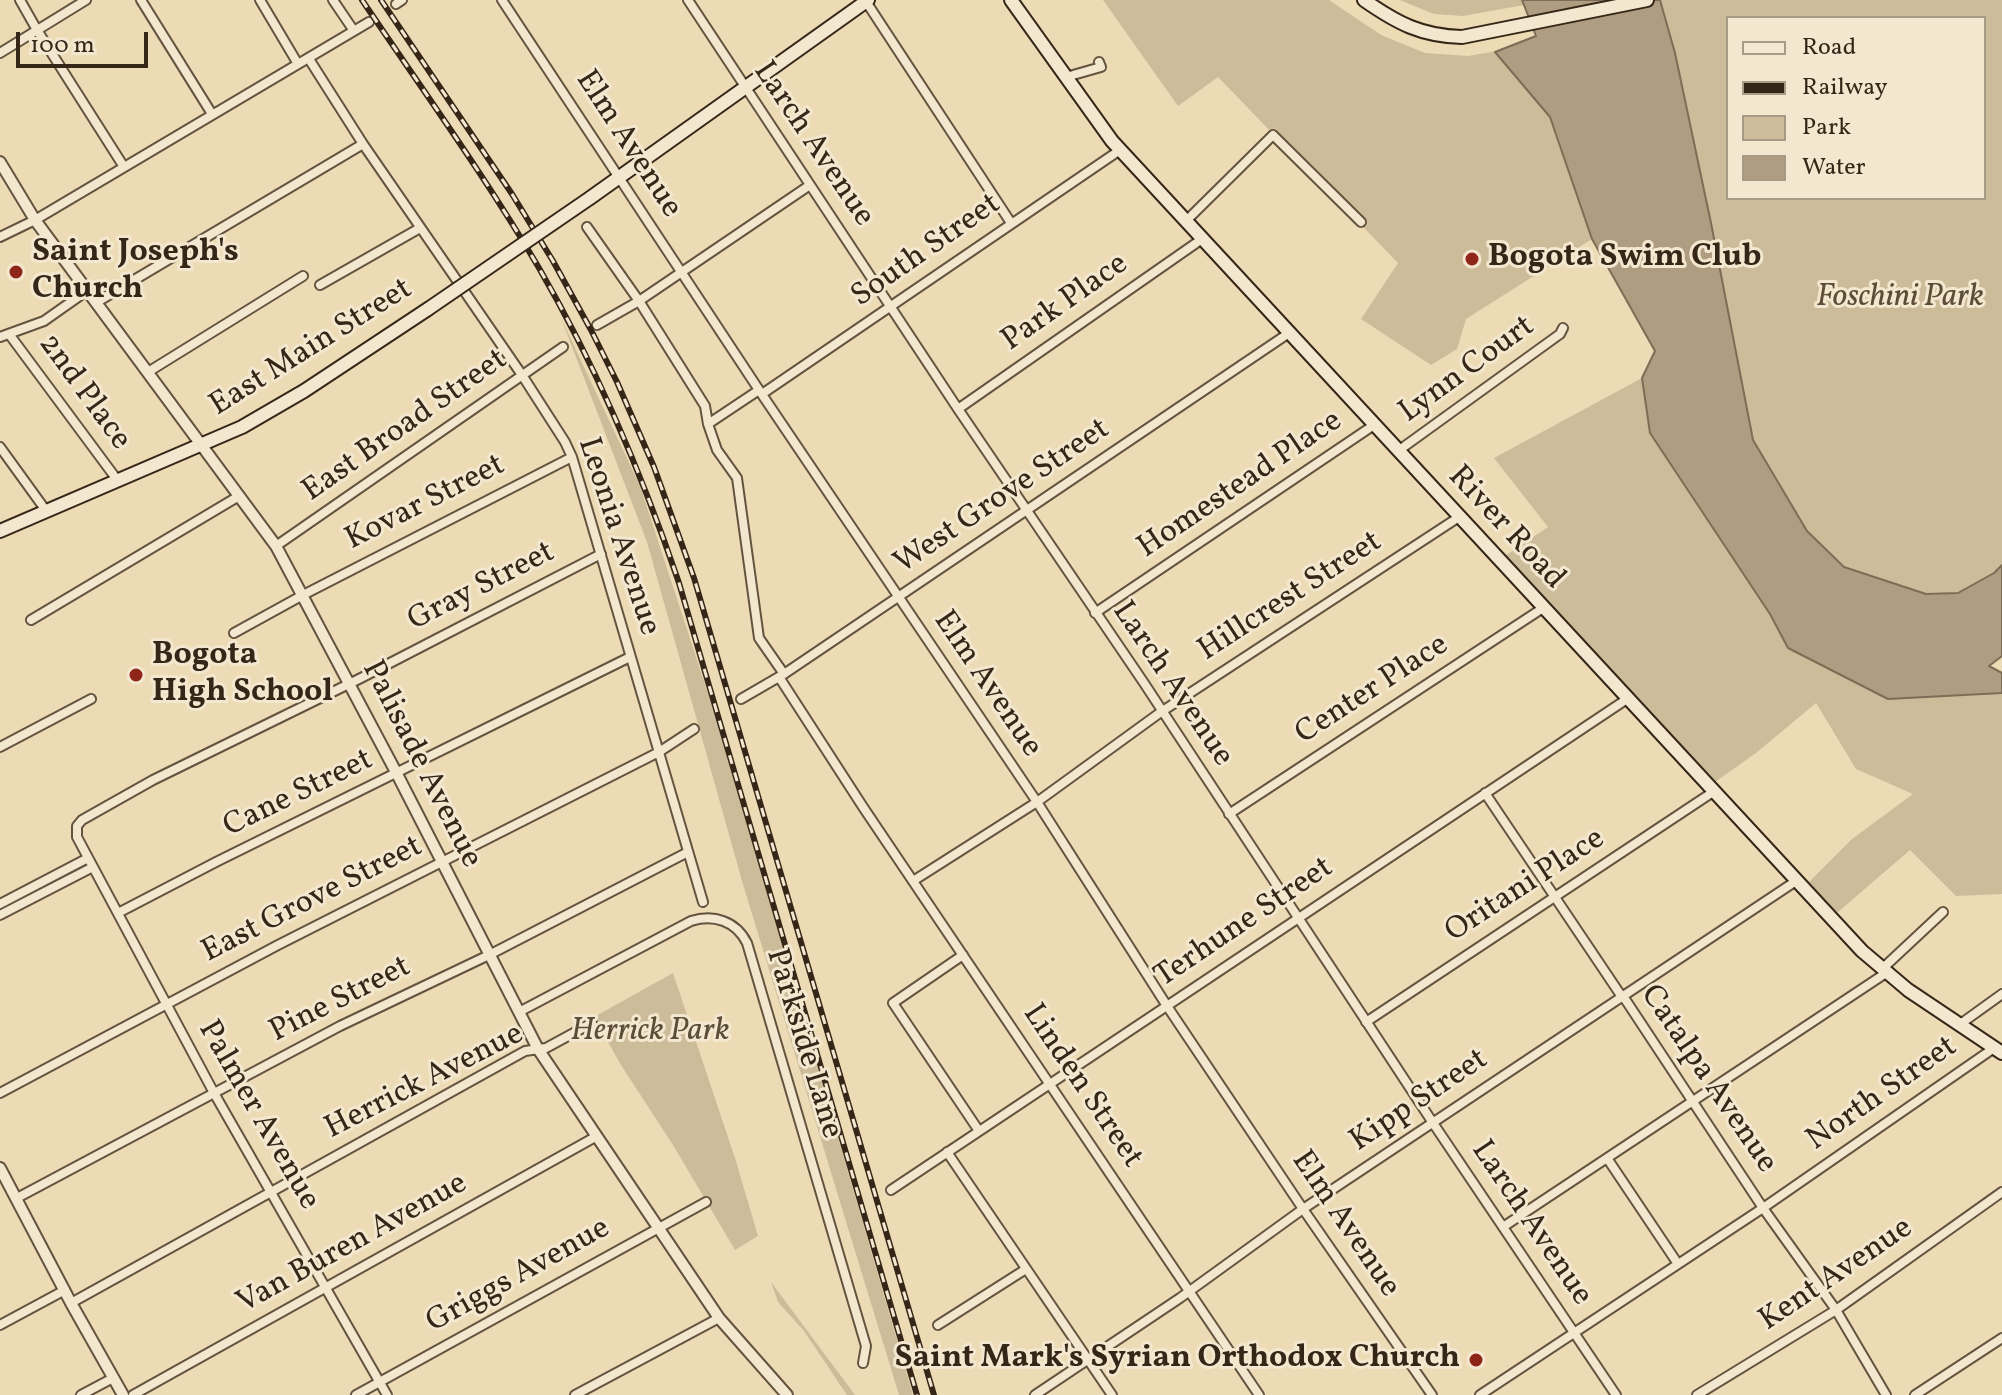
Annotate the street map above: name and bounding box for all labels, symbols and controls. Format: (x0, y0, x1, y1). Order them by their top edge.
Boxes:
scale bar (20, 16, 152, 66)
legend (1726, 16, 1986, 200)
text: 100 m (30, 29, 95, 63)
text: Road (1802, 31, 1856, 65)
street label: Larch Avenue (743, 55, 881, 235)
street label: Elm Avenue (565, 64, 689, 226)
text: Railway (1802, 71, 1888, 105)
text: Park (1802, 111, 1851, 145)
text: Water (1802, 151, 1866, 185)
street label: South Street (845, 187, 1009, 317)
place label: Saint Joseph's Church (32, 235, 239, 310)
place label: Bogota Swim Club (1488, 240, 1761, 278)
street label: Park Place (995, 247, 1137, 361)
marker: Bogota Swim Club (1463, 250, 1481, 268)
marker: Saint Joseph's Church (7, 263, 25, 281)
street label: East Main Street (204, 271, 420, 427)
park label: Foschini Park (1816, 280, 1984, 318)
street label: Lynn Court (1393, 309, 1543, 433)
street label: 2nd Place (28, 327, 138, 459)
street label: East Broad Street (296, 342, 516, 512)
street label: Homestead Place (1131, 403, 1351, 569)
street label: West Grove Street (888, 412, 1118, 584)
street label: Leonia Avenue (567, 433, 667, 641)
street label: Kovar Street (340, 447, 512, 561)
street label: River Road (1438, 459, 1572, 599)
street label: Hillcrest Street (1192, 524, 1390, 672)
street label: Gray Street (402, 535, 562, 641)
street label: Larch Avenue (1102, 595, 1240, 775)
street label: Elm Avenue (923, 605, 1049, 765)
street label: Center Place (1289, 627, 1457, 755)
place label: Bogota High School (152, 638, 333, 713)
street label: Palisade Avenue (351, 655, 489, 875)
marker: Bogota High School (127, 666, 145, 684)
street label: Cane Street (218, 742, 380, 848)
street label: Oritani Place (1439, 821, 1613, 953)
street label: East Grove Street (196, 829, 430, 973)
street label: Terhune Street (1149, 850, 1341, 998)
street label: Parkside Lane (755, 944, 849, 1144)
street label: Pine Street (264, 949, 418, 1053)
street label: Catalpa Avenue (1630, 979, 1784, 1181)
street label: Linden Street (1012, 998, 1150, 1176)
park label: Herrick Park (570, 1014, 730, 1052)
street label: Palmer Avenue (187, 1015, 327, 1217)
street label: Herrick Avenue (319, 1016, 531, 1150)
street label: North Street (1800, 1029, 1966, 1161)
street label: Kipp Street (1344, 1042, 1496, 1162)
street label: Larch Avenue (1461, 1134, 1599, 1314)
street label: Elm Avenue (1281, 1145, 1407, 1305)
street label: Van Buren Avenue (231, 1166, 475, 1324)
street label: Griggs Avenue (421, 1211, 617, 1343)
street label: Kent Avenue (1753, 1211, 1921, 1341)
place label: Saint Mark's Syrian Orthodox Church (895, 1341, 1460, 1379)
marker: Saint Mark's Syrian Orthodox Church (1467, 1351, 1485, 1369)

